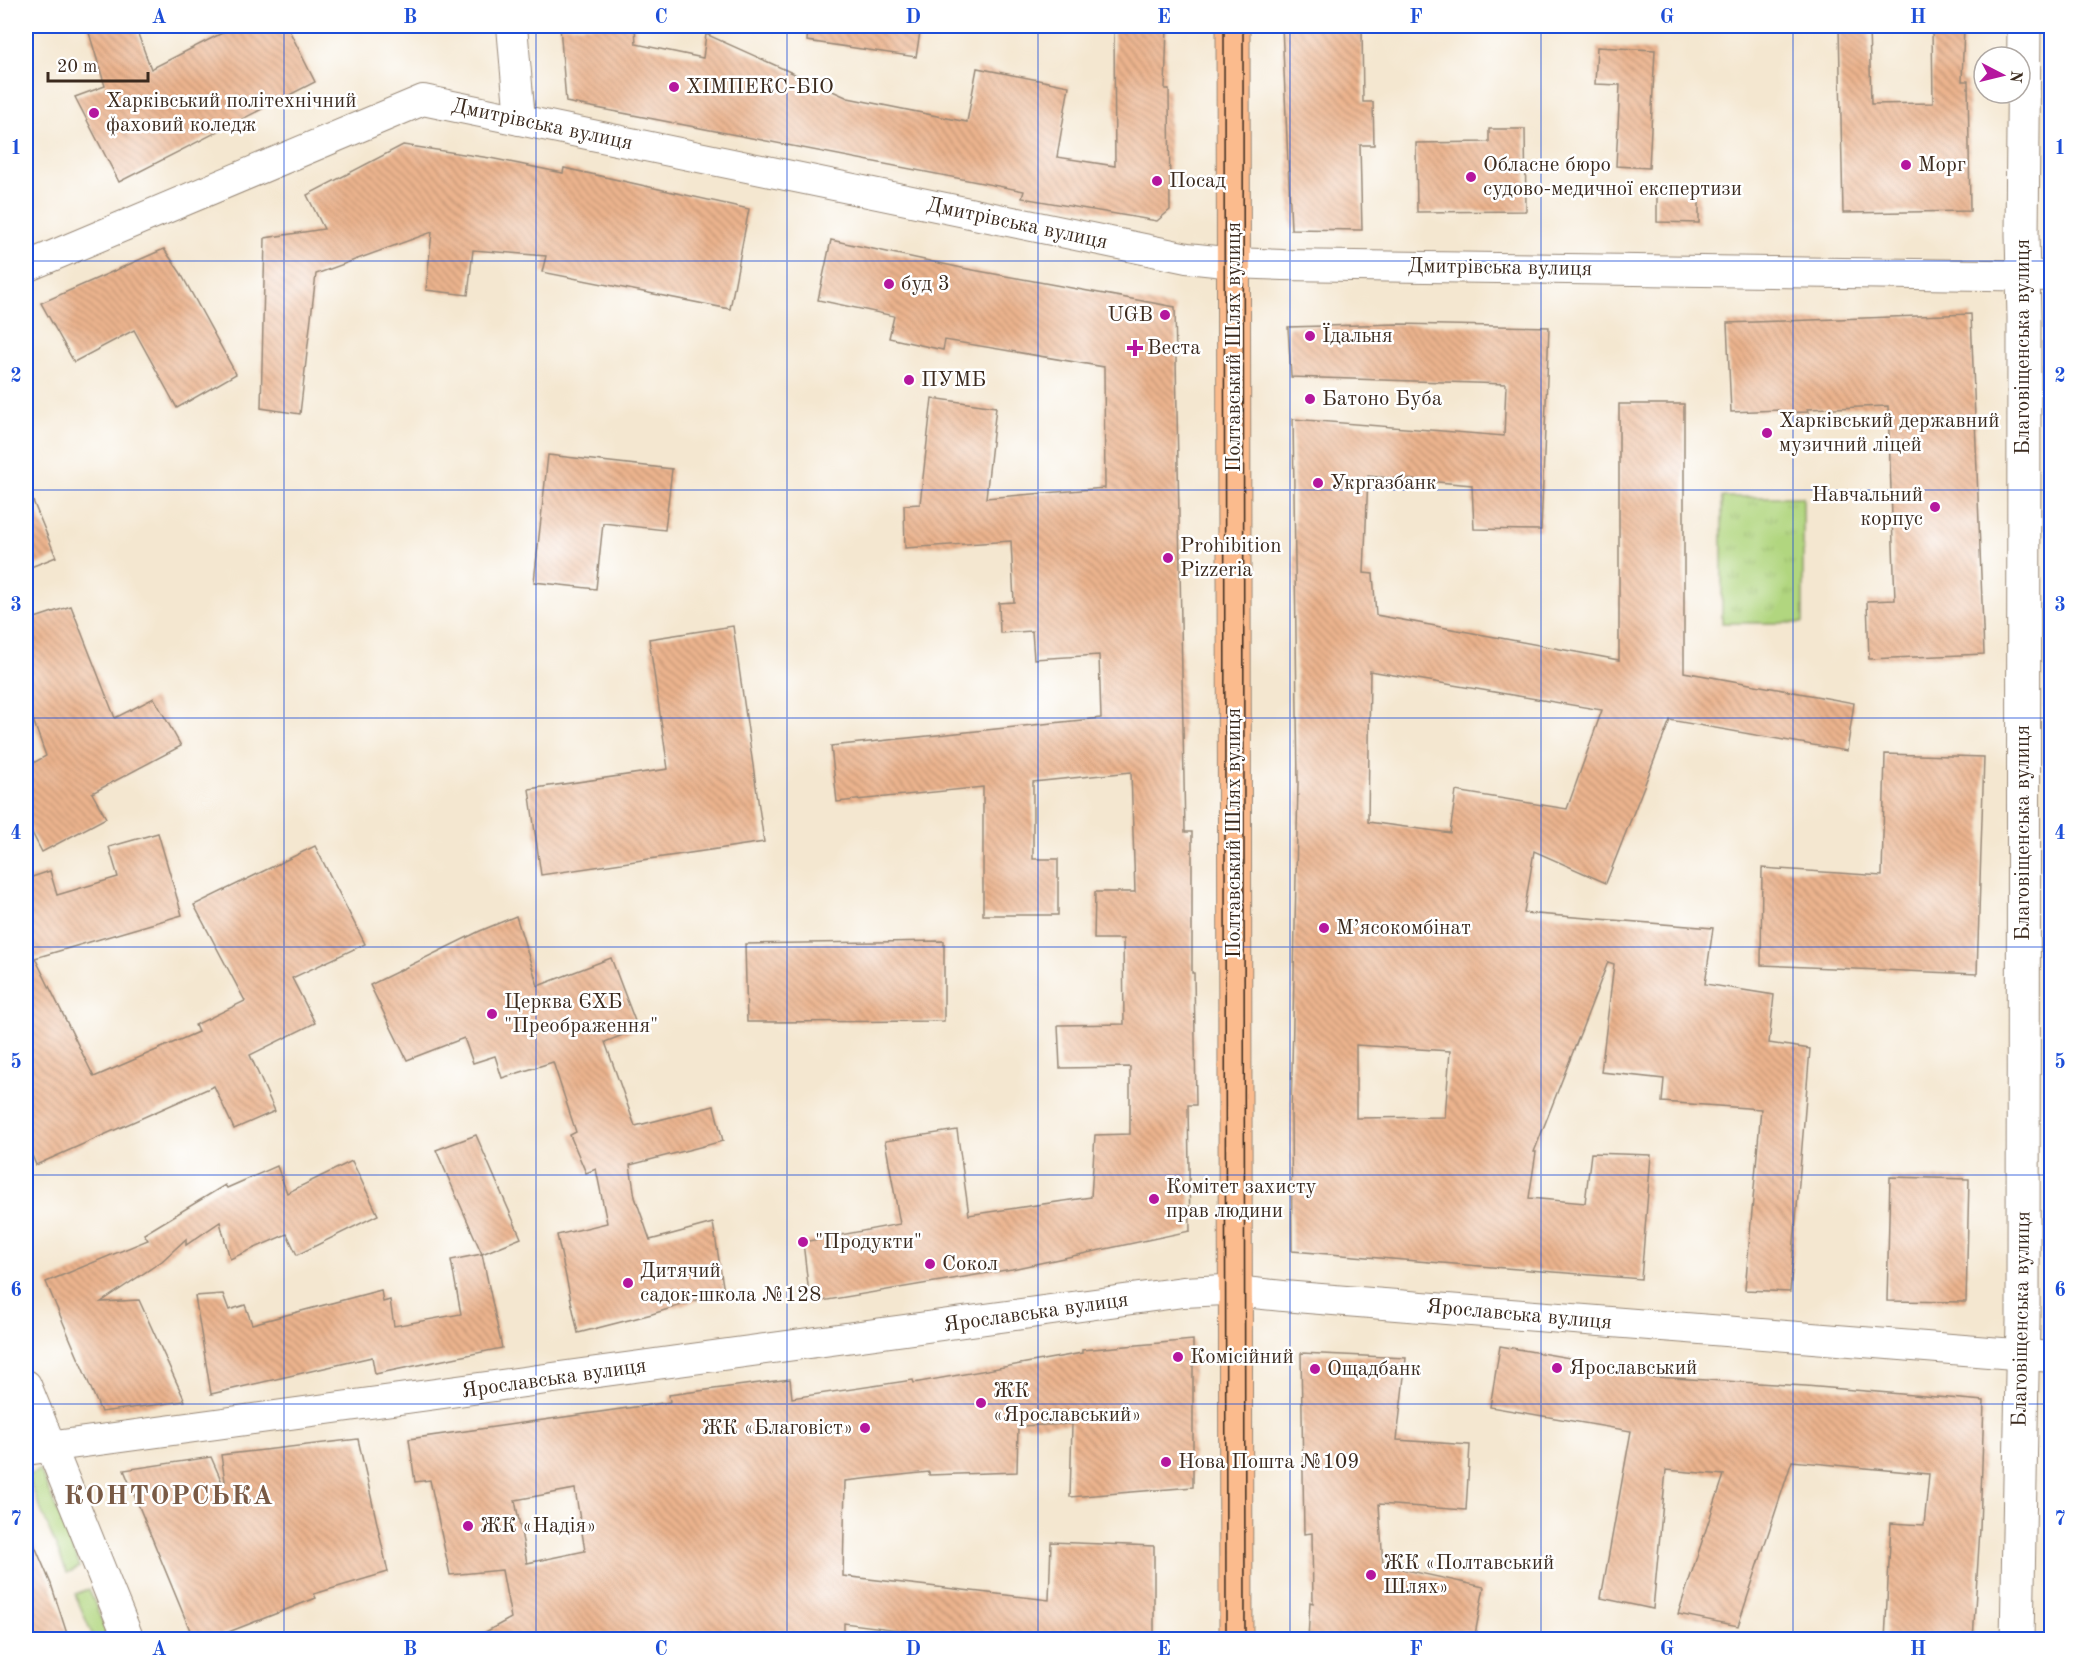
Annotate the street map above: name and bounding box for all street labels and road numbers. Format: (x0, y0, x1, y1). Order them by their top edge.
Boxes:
street label: Дмитрівська вулиця (450, 96, 634, 154)
street label: Дмитрівська вулиця (925, 195, 1109, 253)
street label: Полтавський Шлях вулиця (1224, 222, 1245, 472)
street label: Благовіщенська вулиця (2013, 239, 2034, 455)
street label: Дмитрівська вулиця (1408, 256, 1592, 280)
street label: Полтавський Шлях вулиця (1224, 708, 1245, 958)
street label: Благовіщенська вулиця (2013, 725, 2034, 941)
street label: Благовіщенська вулиця (2010, 1211, 2034, 1427)
street label: Ярославська вулиця (942, 1290, 1130, 1336)
street label: Ярославська вулиця (1425, 1296, 1613, 1334)
street label: Ярославська вулиця (460, 1356, 648, 1402)

